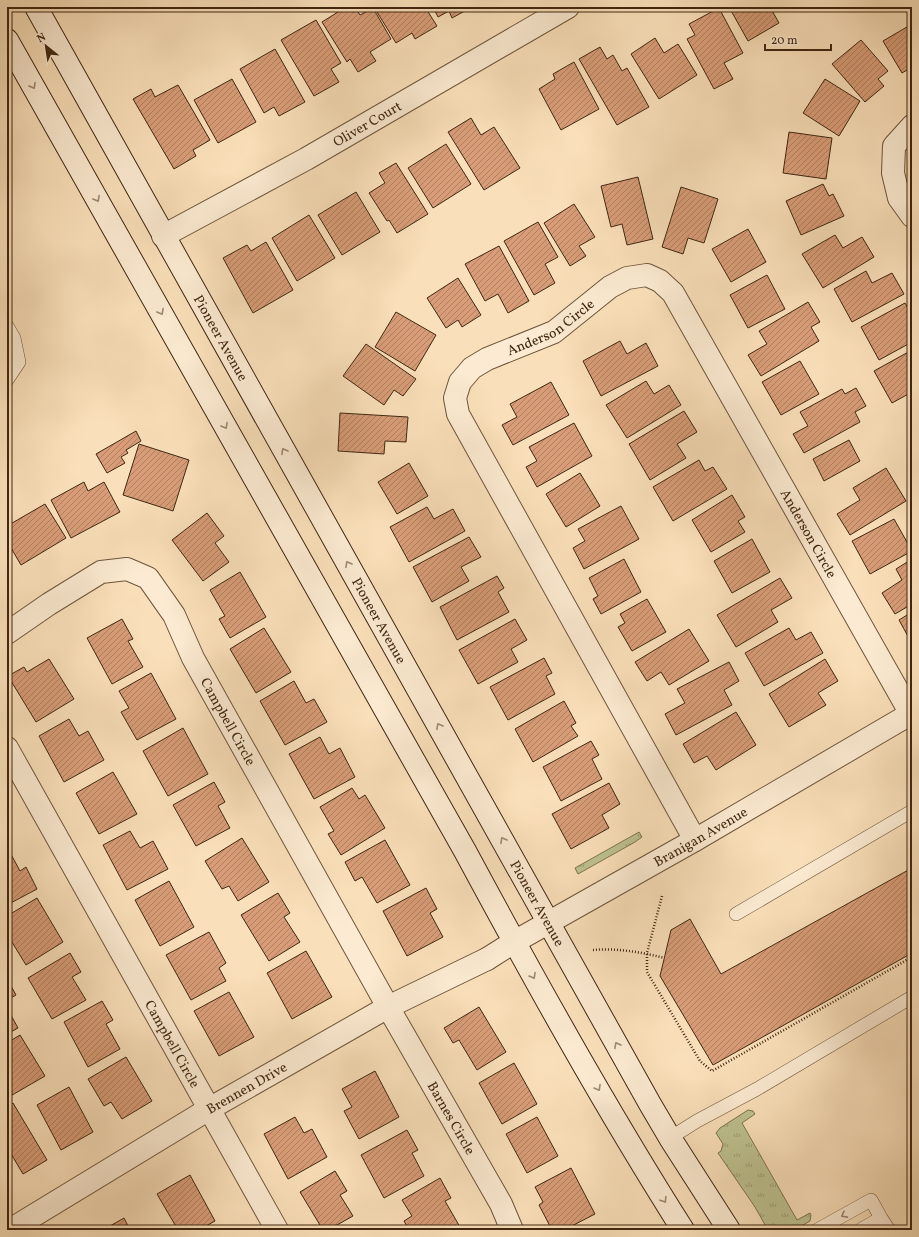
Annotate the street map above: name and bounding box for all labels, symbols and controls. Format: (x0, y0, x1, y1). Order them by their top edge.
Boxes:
north arrow (26, 26, 66, 66)
scale bar (765, 26, 831, 52)
text: N (35, 30, 49, 47)
text: 20 m (771, 33, 798, 49)
one-way arrow (28, 82, 36, 89)
street label: Oliver Court (330, 97, 406, 152)
one-way arrow (92, 195, 99, 202)
street label: Pioneer Avenue (188, 292, 252, 385)
street label: Anderson Circle (504, 295, 599, 361)
one-way arrow (156, 308, 163, 315)
one-way arrow (220, 422, 227, 429)
one-way arrow (282, 448, 289, 455)
street label: Anderson Circle (775, 486, 840, 582)
one-way arrow (346, 561, 353, 568)
street label: Pioneer Avenue (346, 575, 410, 668)
street label: Campbell Circle (195, 675, 259, 770)
one-way arrow (437, 723, 444, 730)
street label: Branigan Avenue (651, 803, 752, 872)
one-way arrow (501, 836, 508, 844)
street label: Pioneer Avenue (505, 857, 568, 951)
one-way arrow (529, 971, 536, 979)
street label: Campbell Circle (139, 997, 204, 1092)
one-way arrow (615, 1042, 622, 1049)
street label: Brennen Drive (203, 1058, 291, 1120)
street label: Barnes Circle (422, 1079, 479, 1159)
one-way arrow (593, 1084, 600, 1091)
one-way arrow (660, 1196, 667, 1203)
one-way arrow (841, 1210, 848, 1218)

